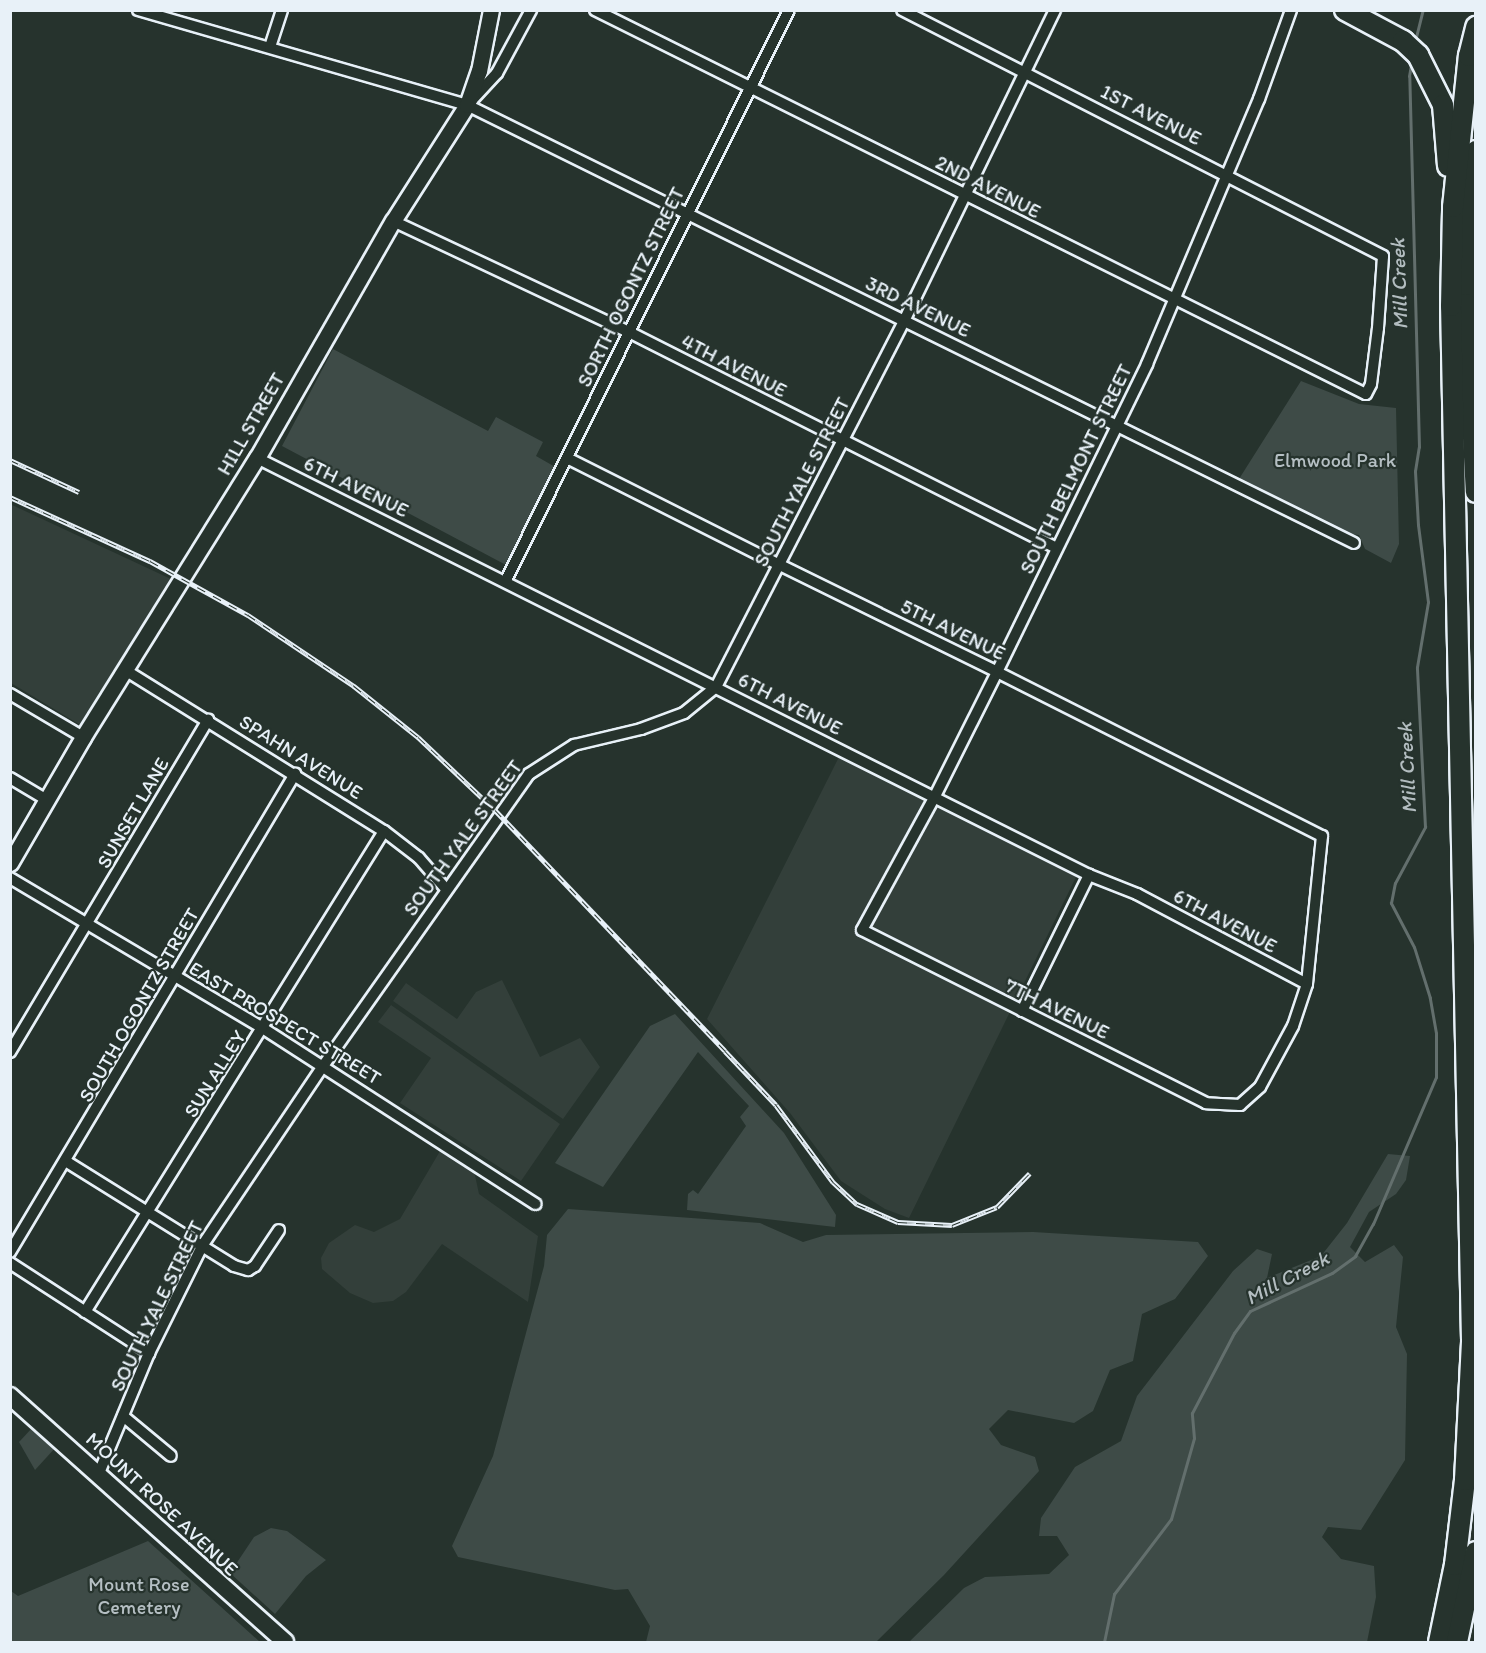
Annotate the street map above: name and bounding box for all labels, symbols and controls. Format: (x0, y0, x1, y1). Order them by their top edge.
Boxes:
street label: 1ST AVENUE (1097, 80, 1205, 150)
street label: 2ND AVENUE (932, 150, 1044, 224)
street label: SORTH OGONTZ STREET (572, 183, 690, 391)
water label: Mill Creek (1385, 238, 1413, 330)
street label: 3RD AVENUE (862, 271, 974, 343)
street label: 4TH AVENUE (678, 329, 790, 403)
street label: SOUTH BELMONT STREET (1015, 360, 1137, 578)
street label: HILL STREET (212, 369, 290, 479)
street label: SOUTH YALE STREET (749, 394, 855, 570)
park label: Elmwood Park (1274, 448, 1396, 472)
street label: 6TH AVENUE (300, 451, 412, 523)
street label: 5TH AVENUE (897, 594, 1009, 666)
street label: 6TH AVENUE (734, 668, 846, 740)
street label: SPAHN AVENUE (235, 710, 367, 804)
water label: Mill Creek (1392, 722, 1422, 814)
street label: SUNSET LANE (92, 753, 174, 873)
street label: SOUTH YALE STREET (399, 756, 527, 920)
street label: 6TH AVENUE (1169, 884, 1281, 958)
street label: SOUTH OGONTZ STREET (74, 904, 204, 1106)
street label: EAST PROSPECT STREET (185, 956, 385, 1090)
street label: 7TH AVENUE (1001, 974, 1113, 1044)
street label: SUN ALLEY (179, 1026, 251, 1122)
street label: SOUTH YALE STREET (106, 1217, 208, 1395)
water label: Mill Creek (1241, 1246, 1333, 1310)
street label: MOUNT ROSE AVENUE (81, 1427, 243, 1581)
park label: Mount Rose Cemetery (89, 1572, 189, 1619)

